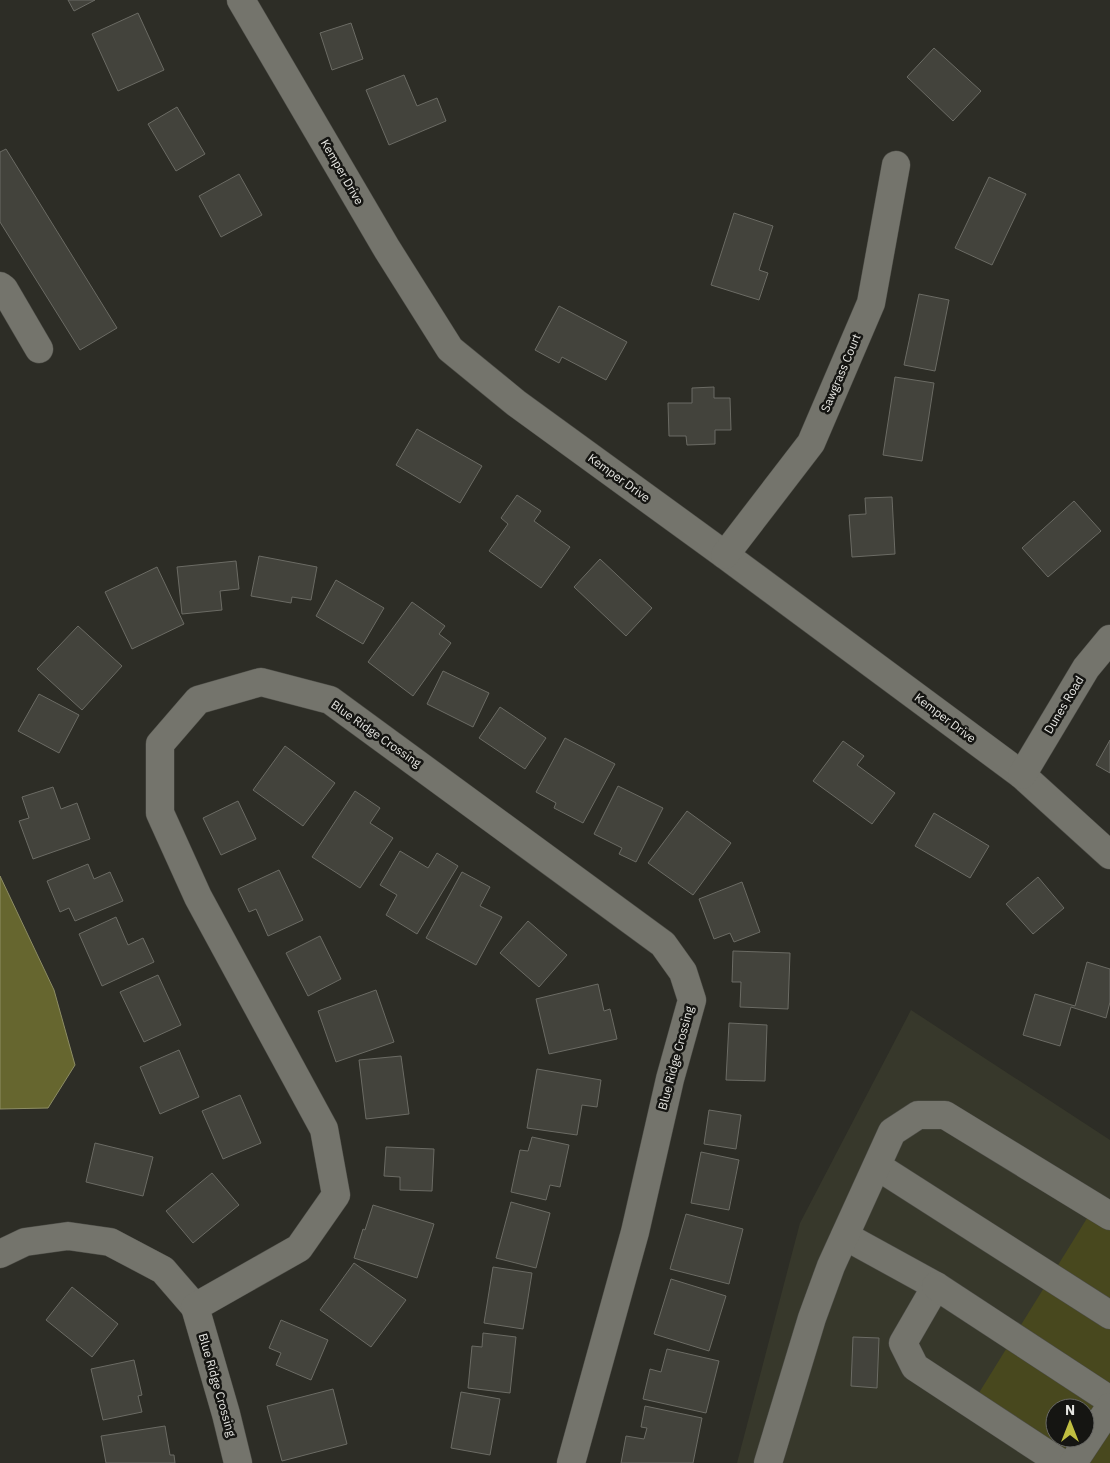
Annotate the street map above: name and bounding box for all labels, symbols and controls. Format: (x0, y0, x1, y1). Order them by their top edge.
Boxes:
street label: Kemper Drive (318, 136, 367, 207)
street label: Sawgrass Court (817, 331, 864, 414)
street label: Kemper Drive (585, 450, 654, 505)
street label: Dunes Road (1041, 673, 1087, 736)
street label: Kemper Drive (912, 690, 979, 746)
street label: Blue Ridge Crossing (328, 697, 425, 771)
street label: Blue Ridge Crossing (654, 1004, 697, 1111)
street label: Blue Ridge Crossing (196, 1331, 240, 1439)
north arrow (1045, 1398, 1095, 1448)
text: N (1065, 1401, 1075, 1419)

